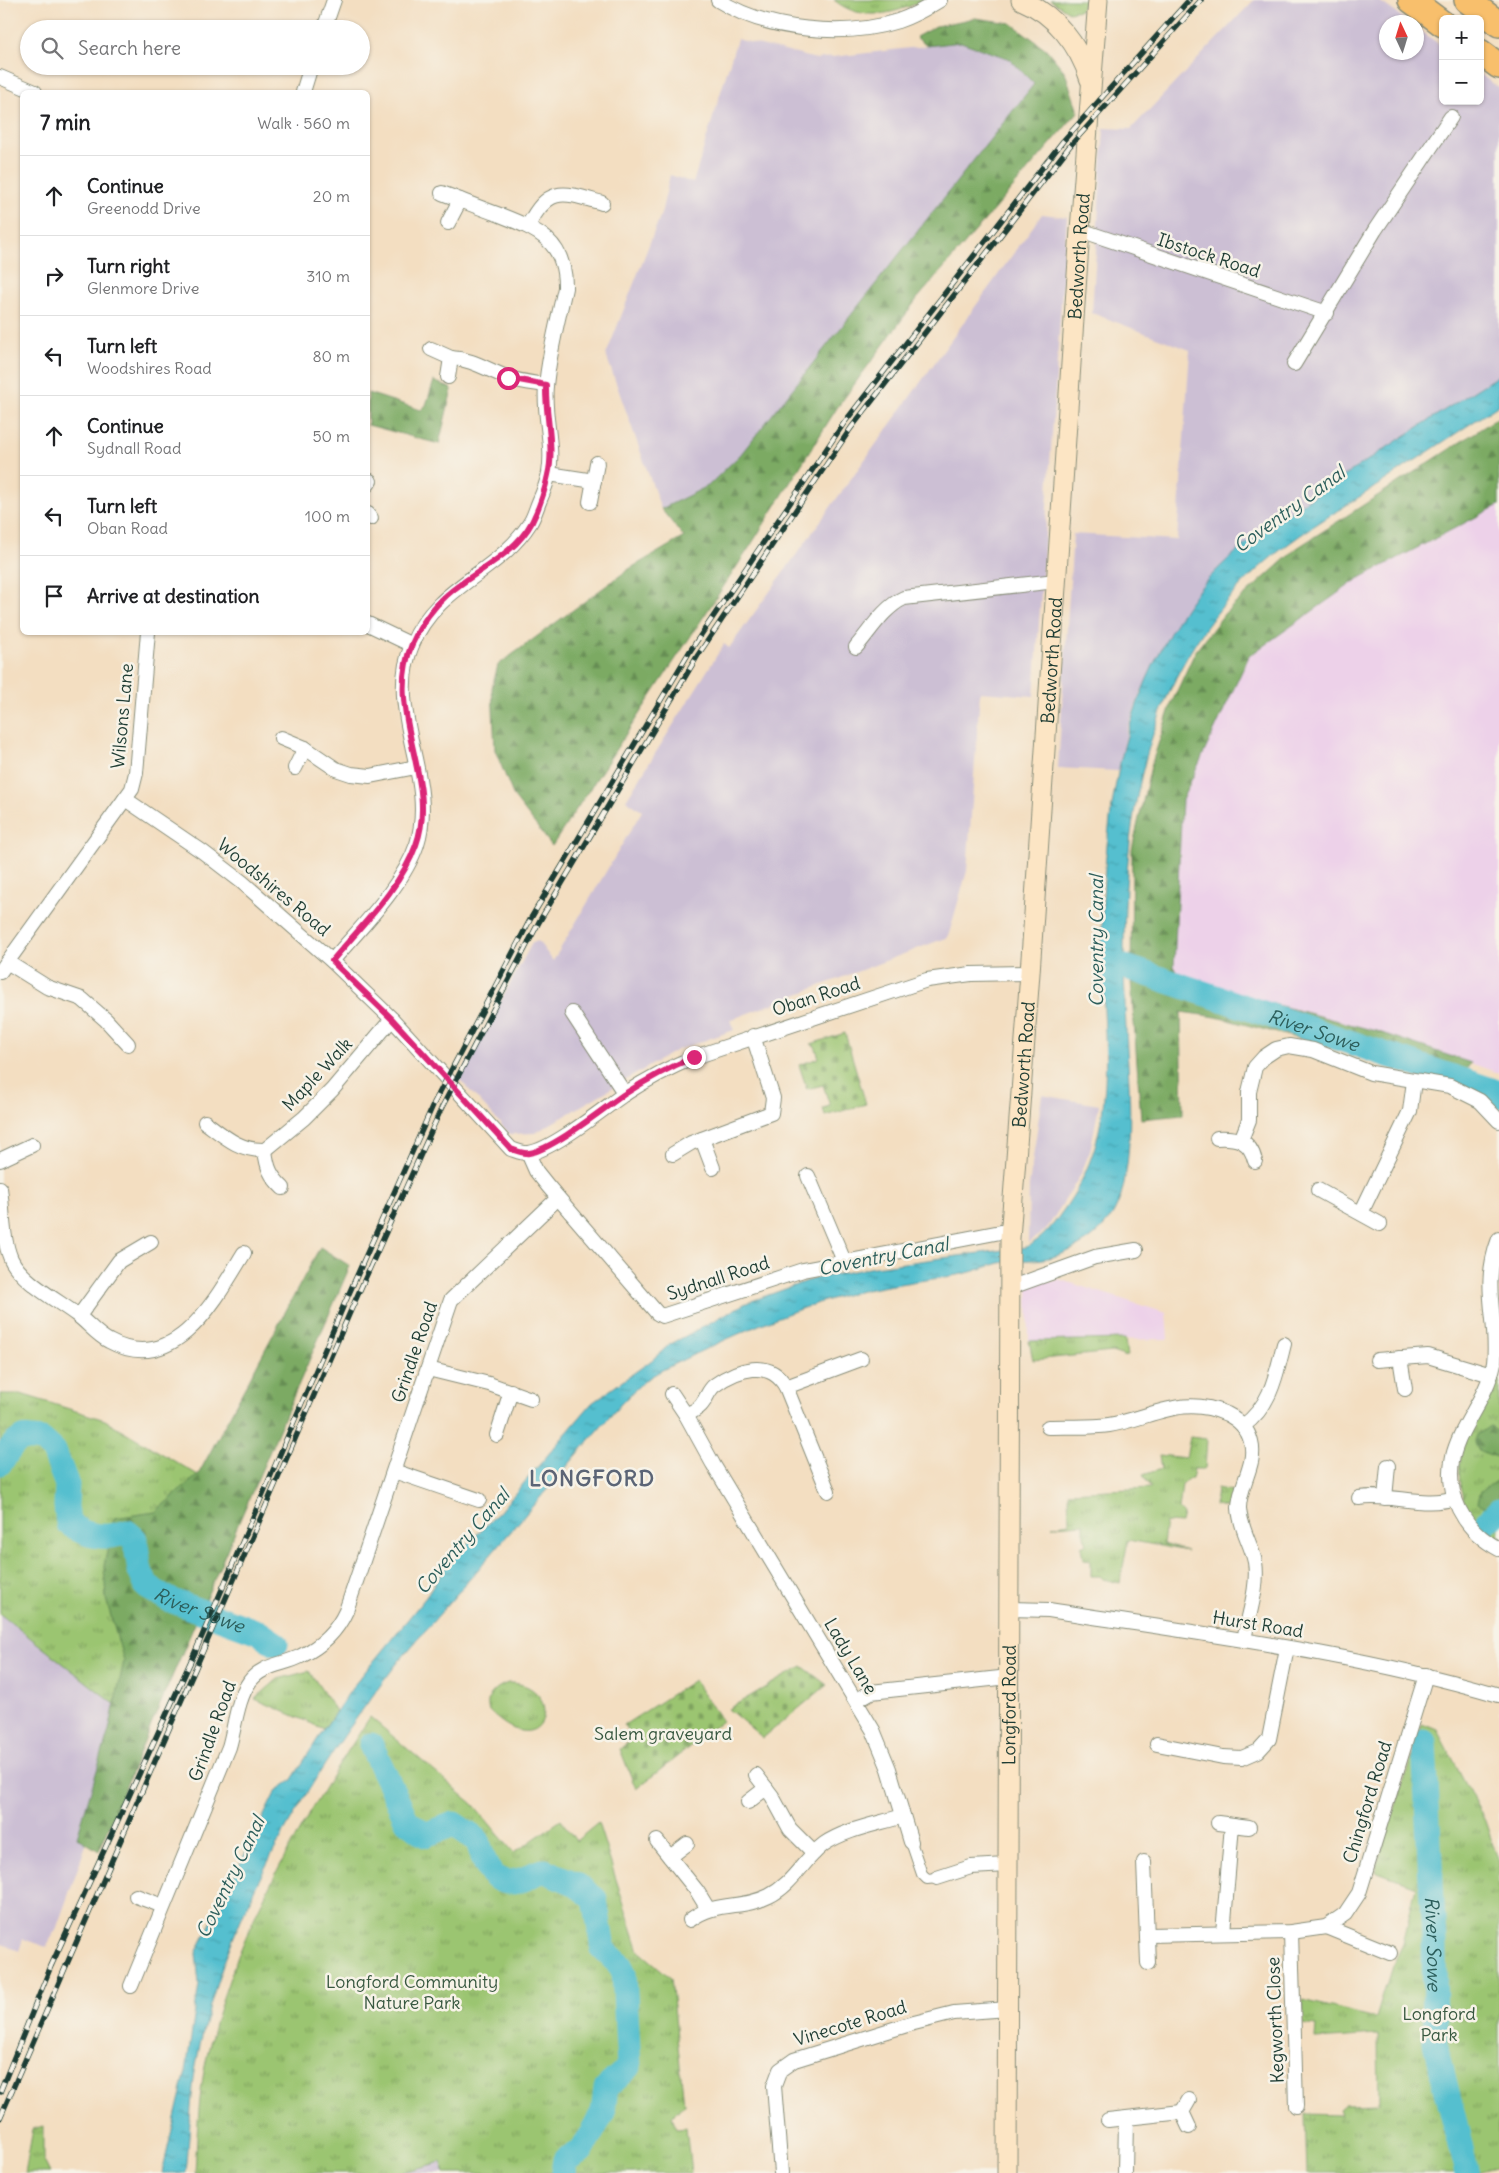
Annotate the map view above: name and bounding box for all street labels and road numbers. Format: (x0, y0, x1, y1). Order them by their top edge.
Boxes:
street label: Bedworth Road (1062, 192, 1094, 320)
street label: Ibstock Road (1155, 228, 1264, 283)
street label: Bedworth Road (1035, 596, 1067, 724)
street label: Wilsons Lane (106, 662, 138, 770)
street label: Woodshires Road (213, 833, 335, 941)
street label: Oban Road (769, 971, 863, 1021)
street label: Bedworth Road (1007, 1000, 1039, 1129)
street label: Maple Walk (277, 1032, 357, 1116)
street label: Sydnall Road (664, 1251, 772, 1305)
street label: Grindle Road (386, 1298, 442, 1406)
street label: Hurst Road (1211, 1605, 1305, 1643)
street label: Lady Lane (819, 1614, 883, 1698)
street label: Longford Road (997, 1644, 1020, 1765)
street label: Grindle Road (183, 1677, 241, 1785)
street label: Chingford Road (1337, 1738, 1397, 1866)
street label: Kegworth Close (1261, 1956, 1289, 2084)
street label: Vinecote Road (791, 1995, 909, 2051)

